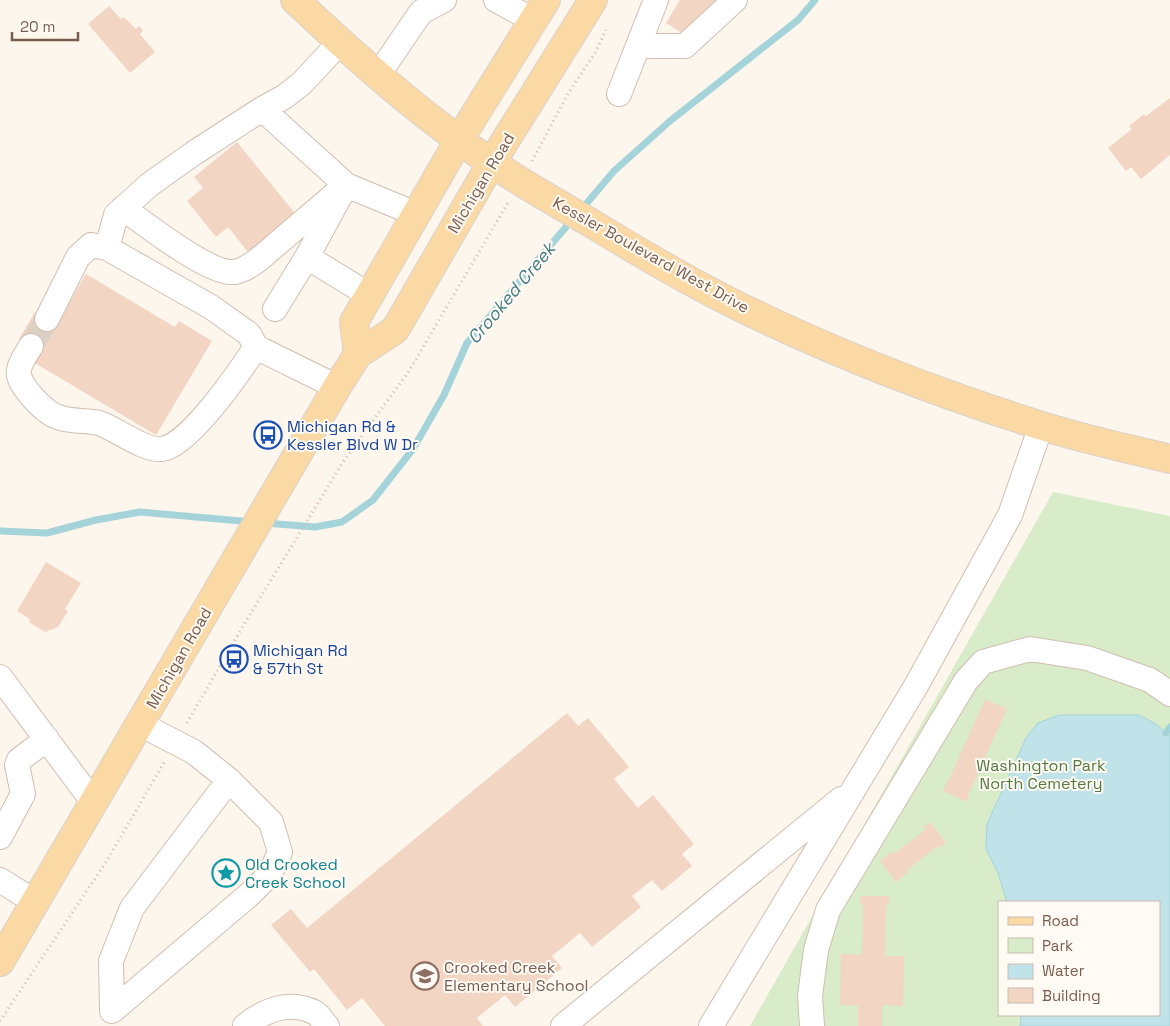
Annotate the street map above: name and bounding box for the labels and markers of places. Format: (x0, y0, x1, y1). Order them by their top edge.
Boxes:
place label: Michigan Rd & Kessler Blvd W Dr (287, 416, 418, 455)
bus stop icon: Michigan Rd & Kessler Blvd W Dr (253, 420, 283, 450)
place label: Michigan Rd & 57th St (253, 640, 348, 679)
bus stop icon: Michigan Rd & 57th St (219, 644, 249, 674)
place label: Old Crooked Creek School (245, 854, 346, 893)
place icon: Old Crooked Creek School (211, 858, 241, 888)
place label: Crooked Creek Elementary School (444, 957, 589, 996)
school or university icon: Crooked Creek Elementary School (410, 961, 440, 991)

